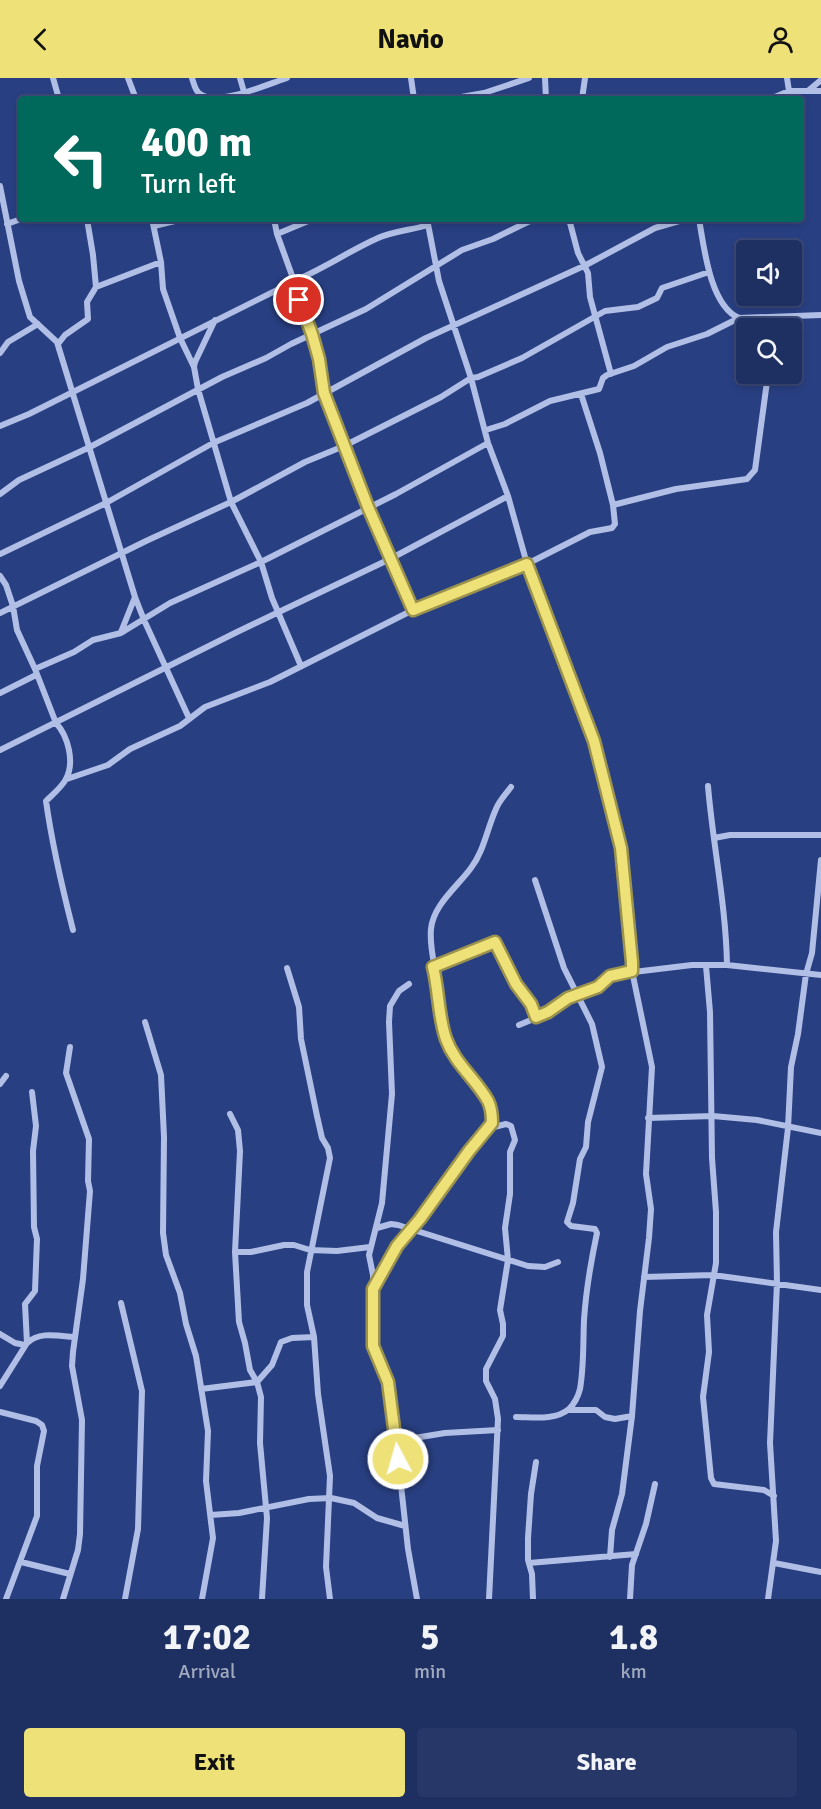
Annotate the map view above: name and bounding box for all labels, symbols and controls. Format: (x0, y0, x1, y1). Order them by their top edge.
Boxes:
icon: back (24, 23, 57, 56)
text: Navio (377, 23, 444, 56)
icon: person (764, 23, 797, 56)
text: 400 m (141, 117, 252, 168)
icon: left (42, 120, 120, 198)
text: Turn left (141, 168, 236, 201)
map controls (736, 240, 802, 384)
button: sound (736, 240, 802, 306)
pin (273, 274, 324, 325)
icon: arrive (282, 283, 315, 316)
button: search (736, 318, 802, 384)
position arrow (366, 1427, 430, 1491)
text: 17:02 (163, 1615, 251, 1660)
text: 5 (420, 1615, 440, 1660)
text: 1.8 (609, 1615, 658, 1660)
text: Arrival (178, 1659, 236, 1684)
text: min (414, 1659, 446, 1684)
text: km (621, 1659, 647, 1684)
button: Exit (24, 1728, 405, 1797)
button: Share (417, 1728, 797, 1797)

